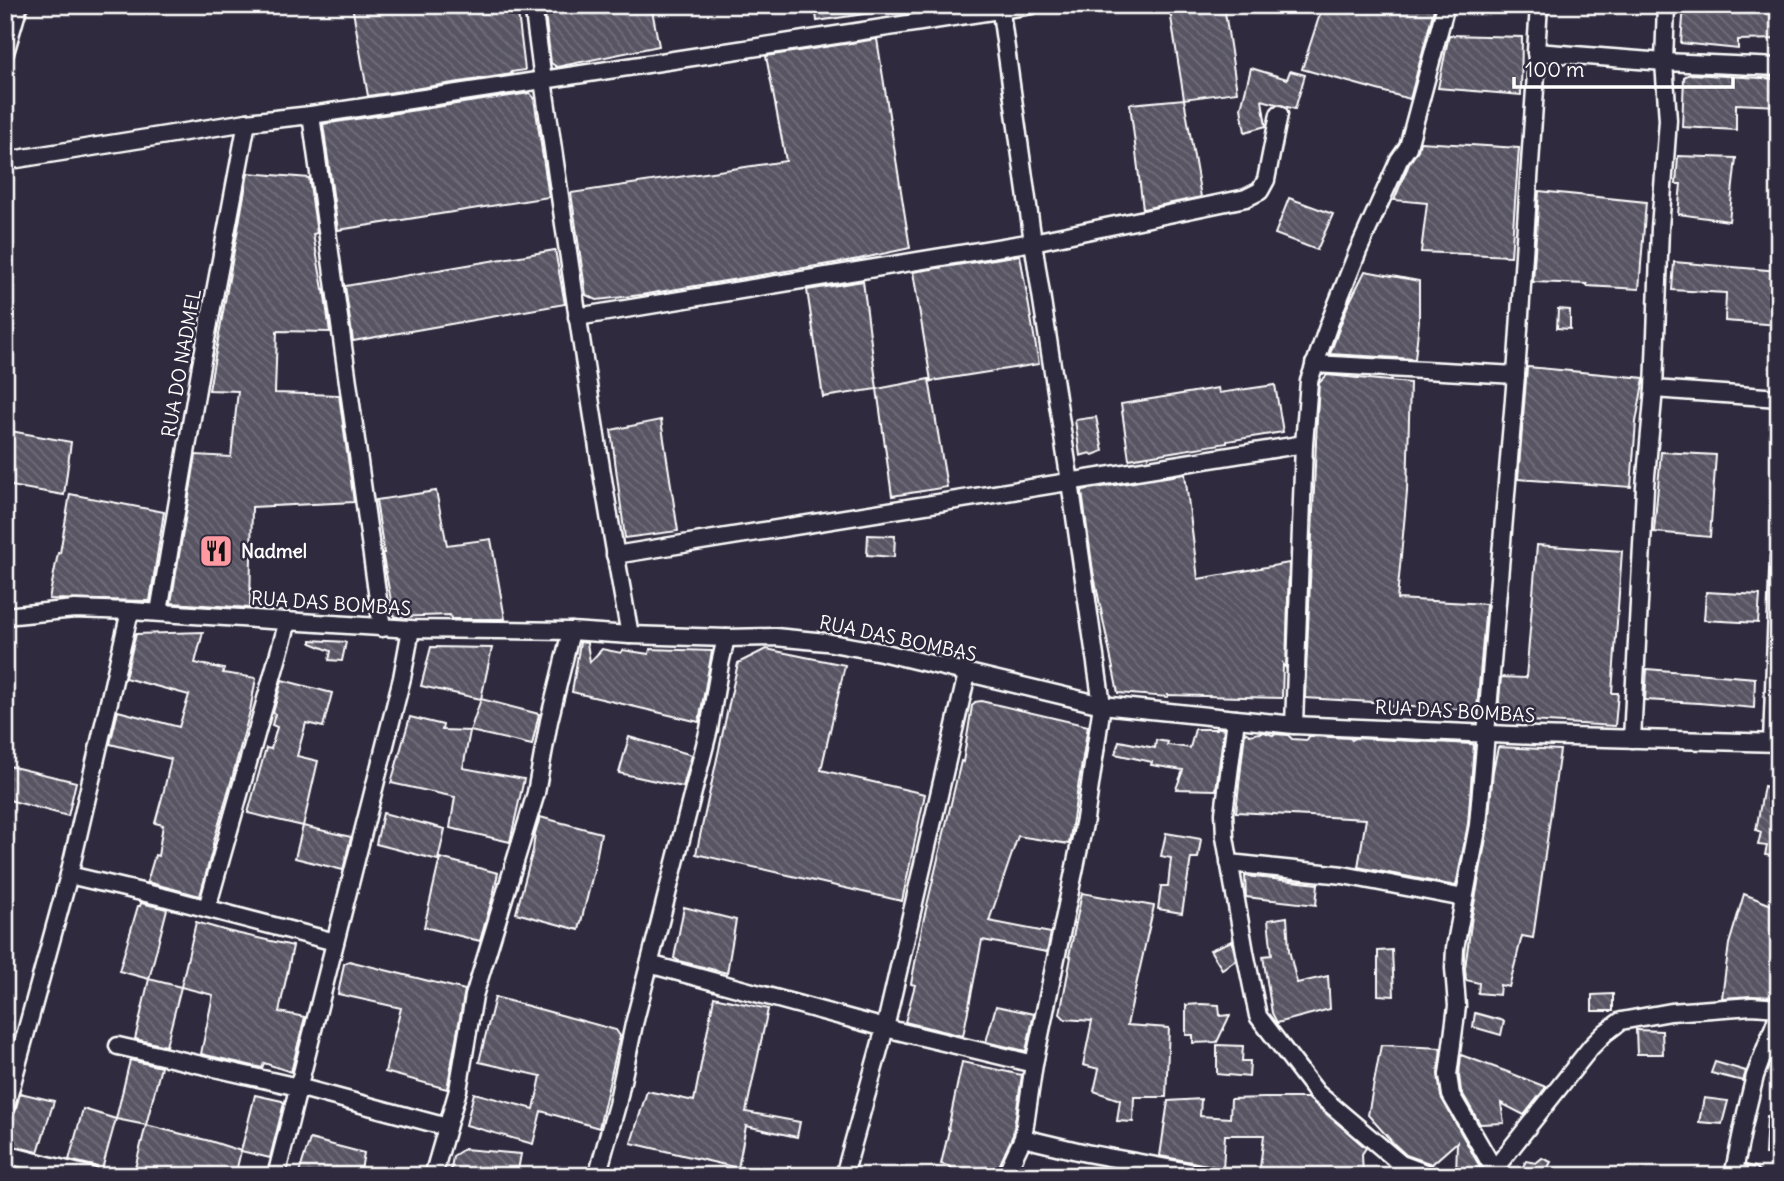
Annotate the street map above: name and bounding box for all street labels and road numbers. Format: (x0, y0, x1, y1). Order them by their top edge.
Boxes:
street label: RUA DO NADMEL (156, 287, 206, 439)
street label: RUA DAS BOMBAS (250, 585, 412, 621)
street label: RUA DAS BOMBAS (817, 610, 979, 666)
street label: RUA DAS BOMBAS (1374, 695, 1536, 727)

